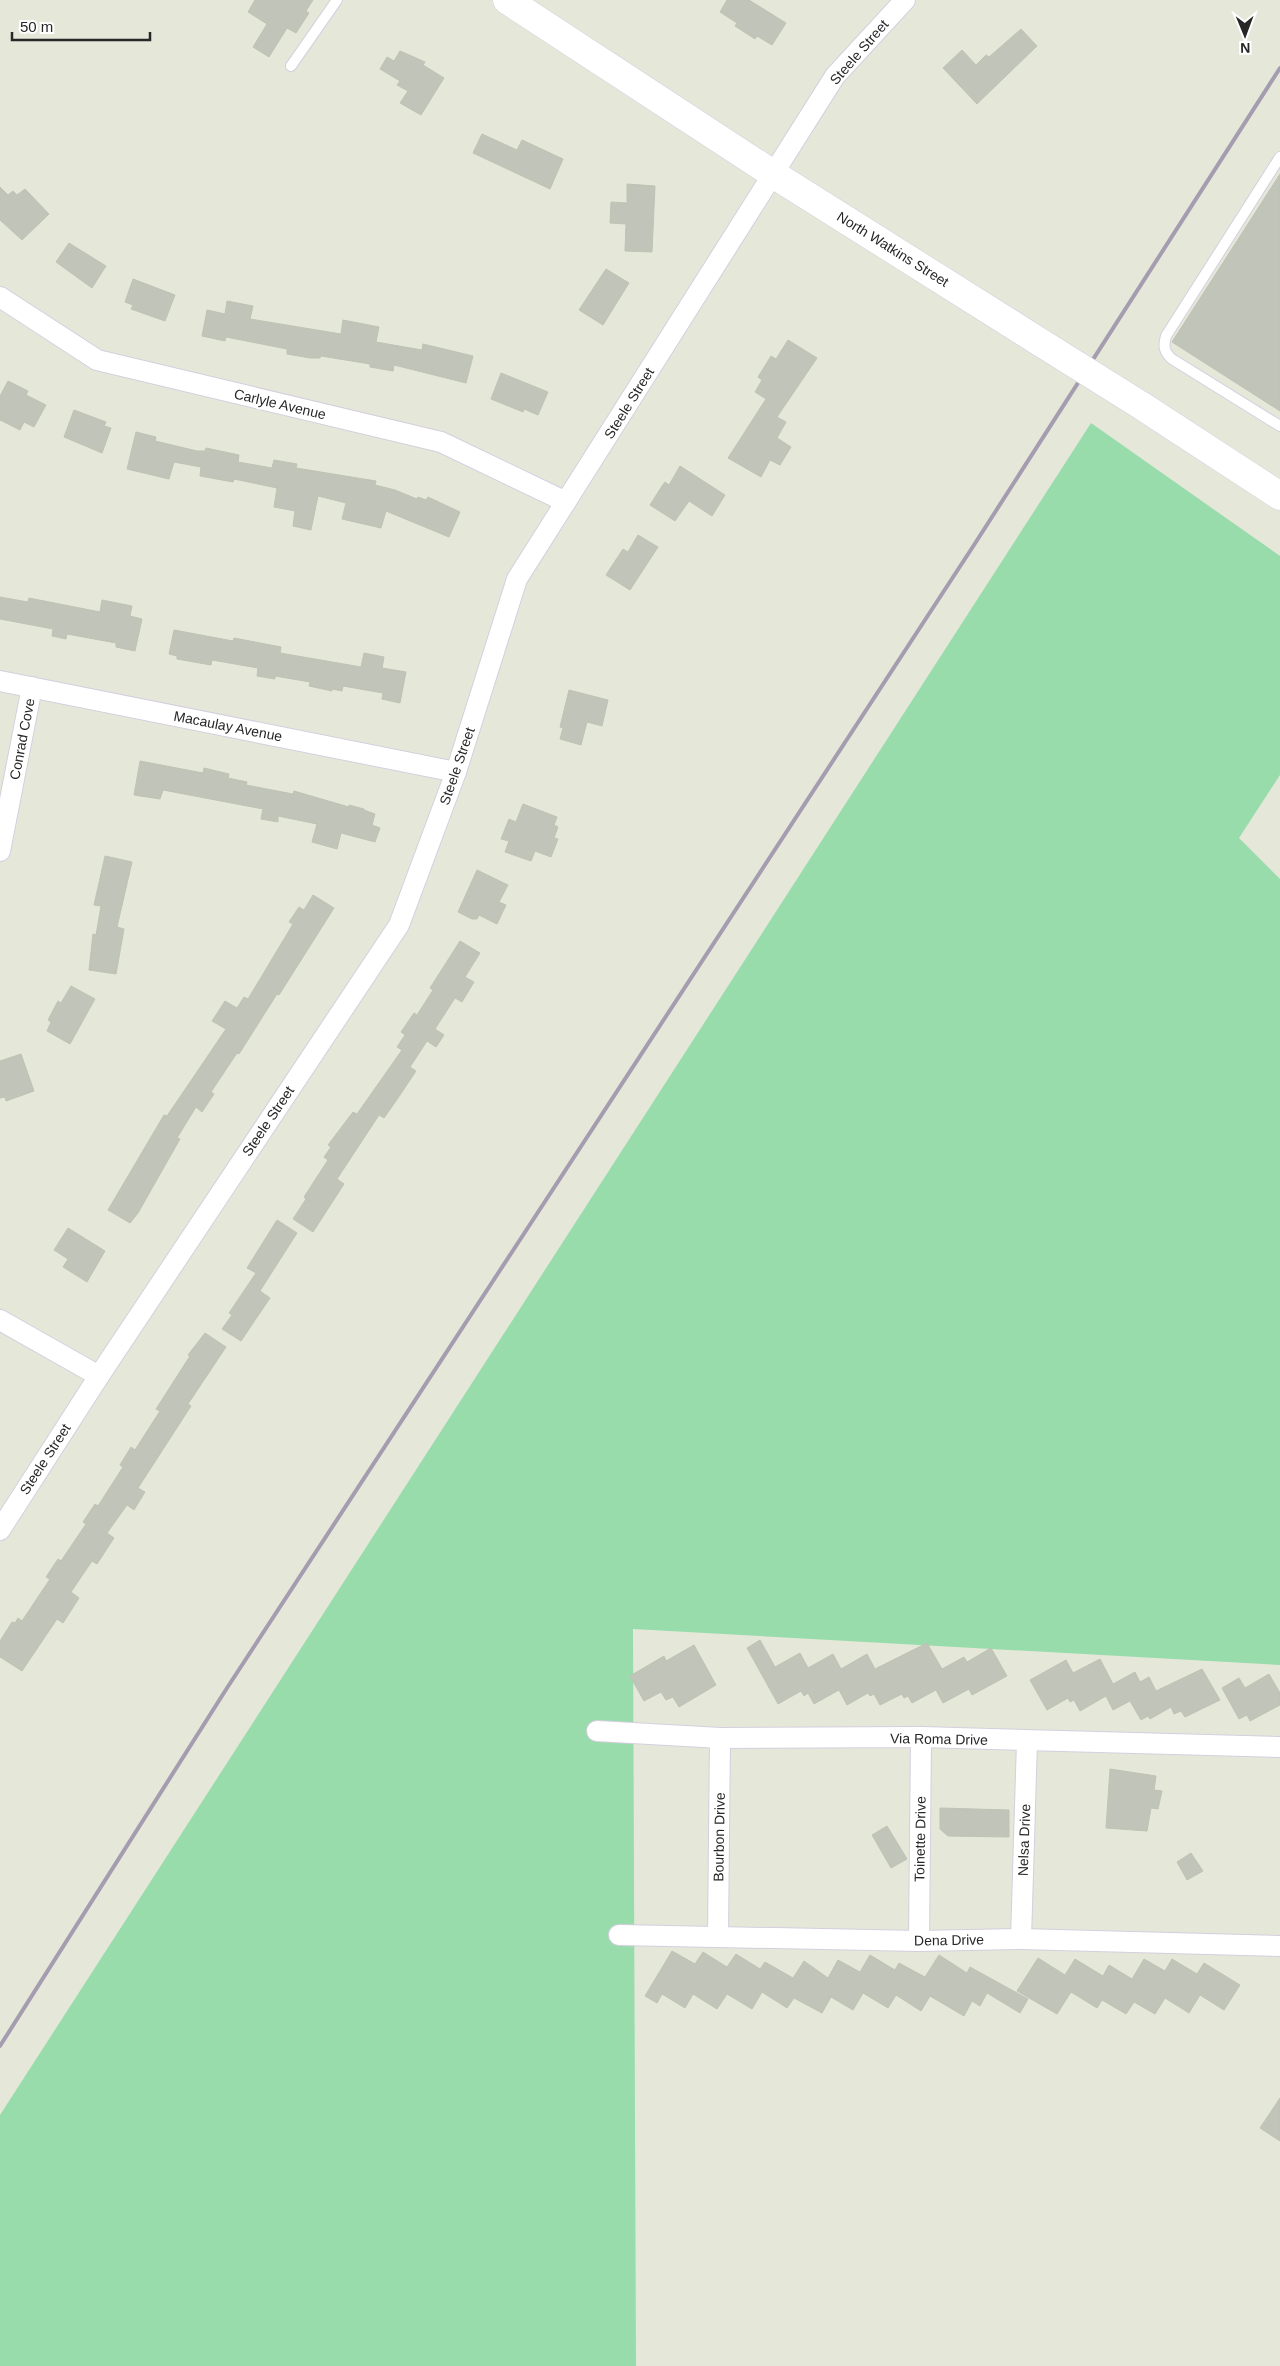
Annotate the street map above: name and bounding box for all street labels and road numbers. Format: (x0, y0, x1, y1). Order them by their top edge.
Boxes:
street label: Steele Street (826, 16, 892, 88)
street label: North Watkins Street (834, 208, 952, 290)
street label: Steele Street (601, 364, 657, 442)
street label: Carlyle Avenue (232, 386, 328, 422)
street label: Conrad Cove (6, 697, 38, 781)
street label: Macaulay Avenue (172, 708, 284, 744)
street label: Steele Street (436, 725, 478, 807)
street label: Steele Street (239, 1083, 297, 1159)
street label: Steele Street (16, 1421, 74, 1497)
street label: Via Roma Drive (890, 1730, 988, 1748)
street label: Bourbon Drive (710, 1792, 728, 1882)
street label: Toinette Drive (911, 1796, 929, 1882)
street label: Nelsa Drive (1015, 1803, 1033, 1876)
street label: Dena Drive (914, 1931, 984, 1949)

